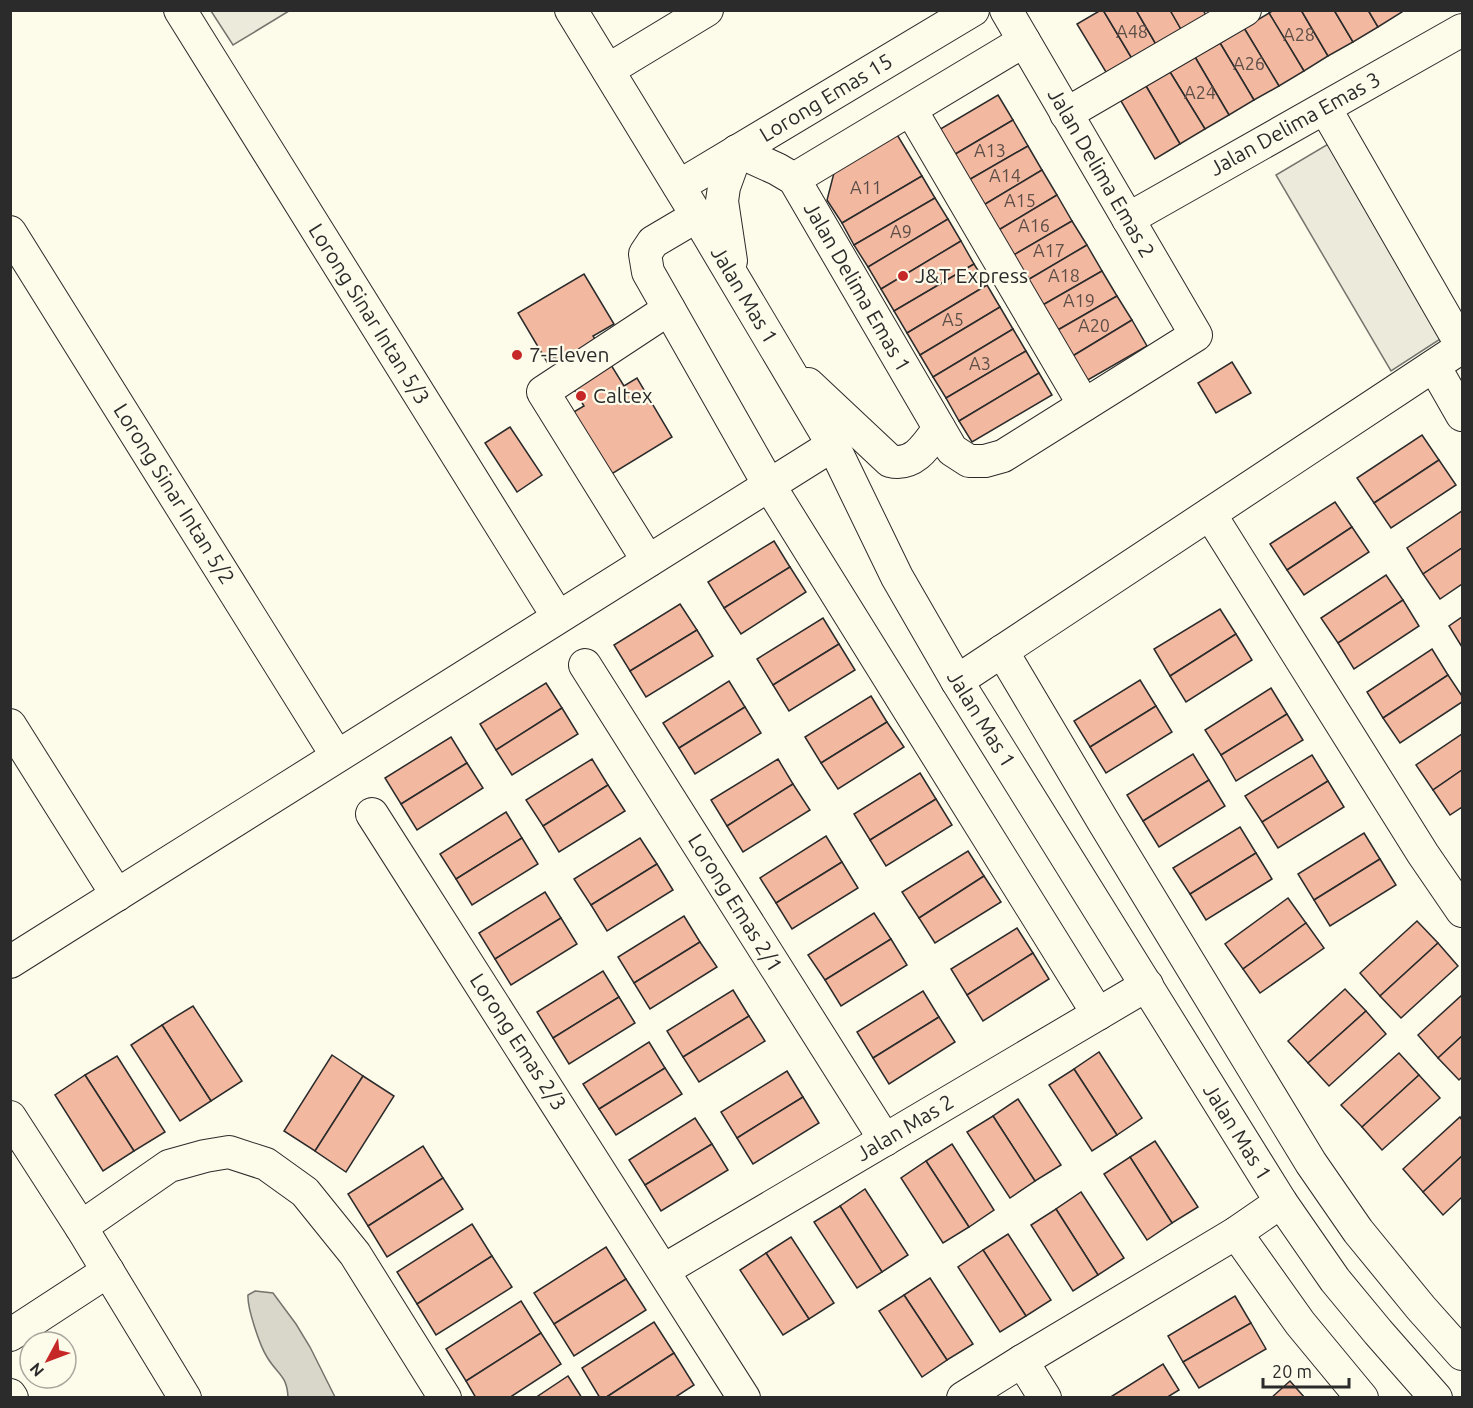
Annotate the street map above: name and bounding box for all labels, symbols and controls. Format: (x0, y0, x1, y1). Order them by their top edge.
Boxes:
house number: A48 (1116, 21, 1148, 41)
house number: A28 (1283, 24, 1315, 44)
street label: Lorong Emas 15 (755, 48, 896, 146)
house number: A26 (1233, 53, 1265, 73)
street label: Jalan Delima Emas 3 (1205, 66, 1384, 180)
house number: A24 (1184, 82, 1216, 102)
street label: Jalan Delima Emas 2 (1044, 84, 1160, 261)
house number: A13 (974, 140, 1006, 160)
house number: A14 (989, 165, 1021, 185)
house number: A11 (850, 177, 882, 197)
house number: A15 (1004, 190, 1036, 210)
street label: Jalan Delima Emas 1 (800, 198, 916, 375)
house number: A16 (1018, 215, 1050, 235)
street label: Lorong Sinar Intan 5/3 (304, 219, 435, 408)
house number: A9 (890, 221, 912, 241)
house number: A17 (1033, 240, 1065, 260)
street label: Jalan Mas 1 (706, 242, 783, 347)
place label: J&T Express (915, 263, 1028, 287)
house number: A18 (1048, 265, 1080, 285)
marker: J&T Express (896, 269, 910, 283)
house number: A19 (1063, 290, 1095, 310)
house number: A5 (942, 309, 964, 329)
house number: A20 (1078, 315, 1110, 335)
place label: 7-Eleven (529, 342, 610, 366)
marker: 7-Eleven (510, 348, 524, 362)
house number: A3 (969, 353, 991, 373)
place label: Caltex (593, 383, 653, 407)
marker: Caltex (574, 389, 588, 403)
street label: Lorong Sinar Intan 5/2 (109, 399, 240, 588)
street label: Jalan Mas 1 (943, 666, 1021, 771)
street label: Lorong Emas 2/1 (684, 829, 788, 976)
street label: Lorong Emas 2/3 (466, 969, 572, 1114)
street label: Jalan Mas 1 (1199, 1079, 1277, 1184)
street label: Jalan Mas 2 (852, 1089, 957, 1166)
north arrow (18, 1330, 78, 1390)
scale bar (1263, 1351, 1348, 1389)
text: N (26, 1359, 47, 1380)
text: 20 m (1272, 1361, 1312, 1381)

